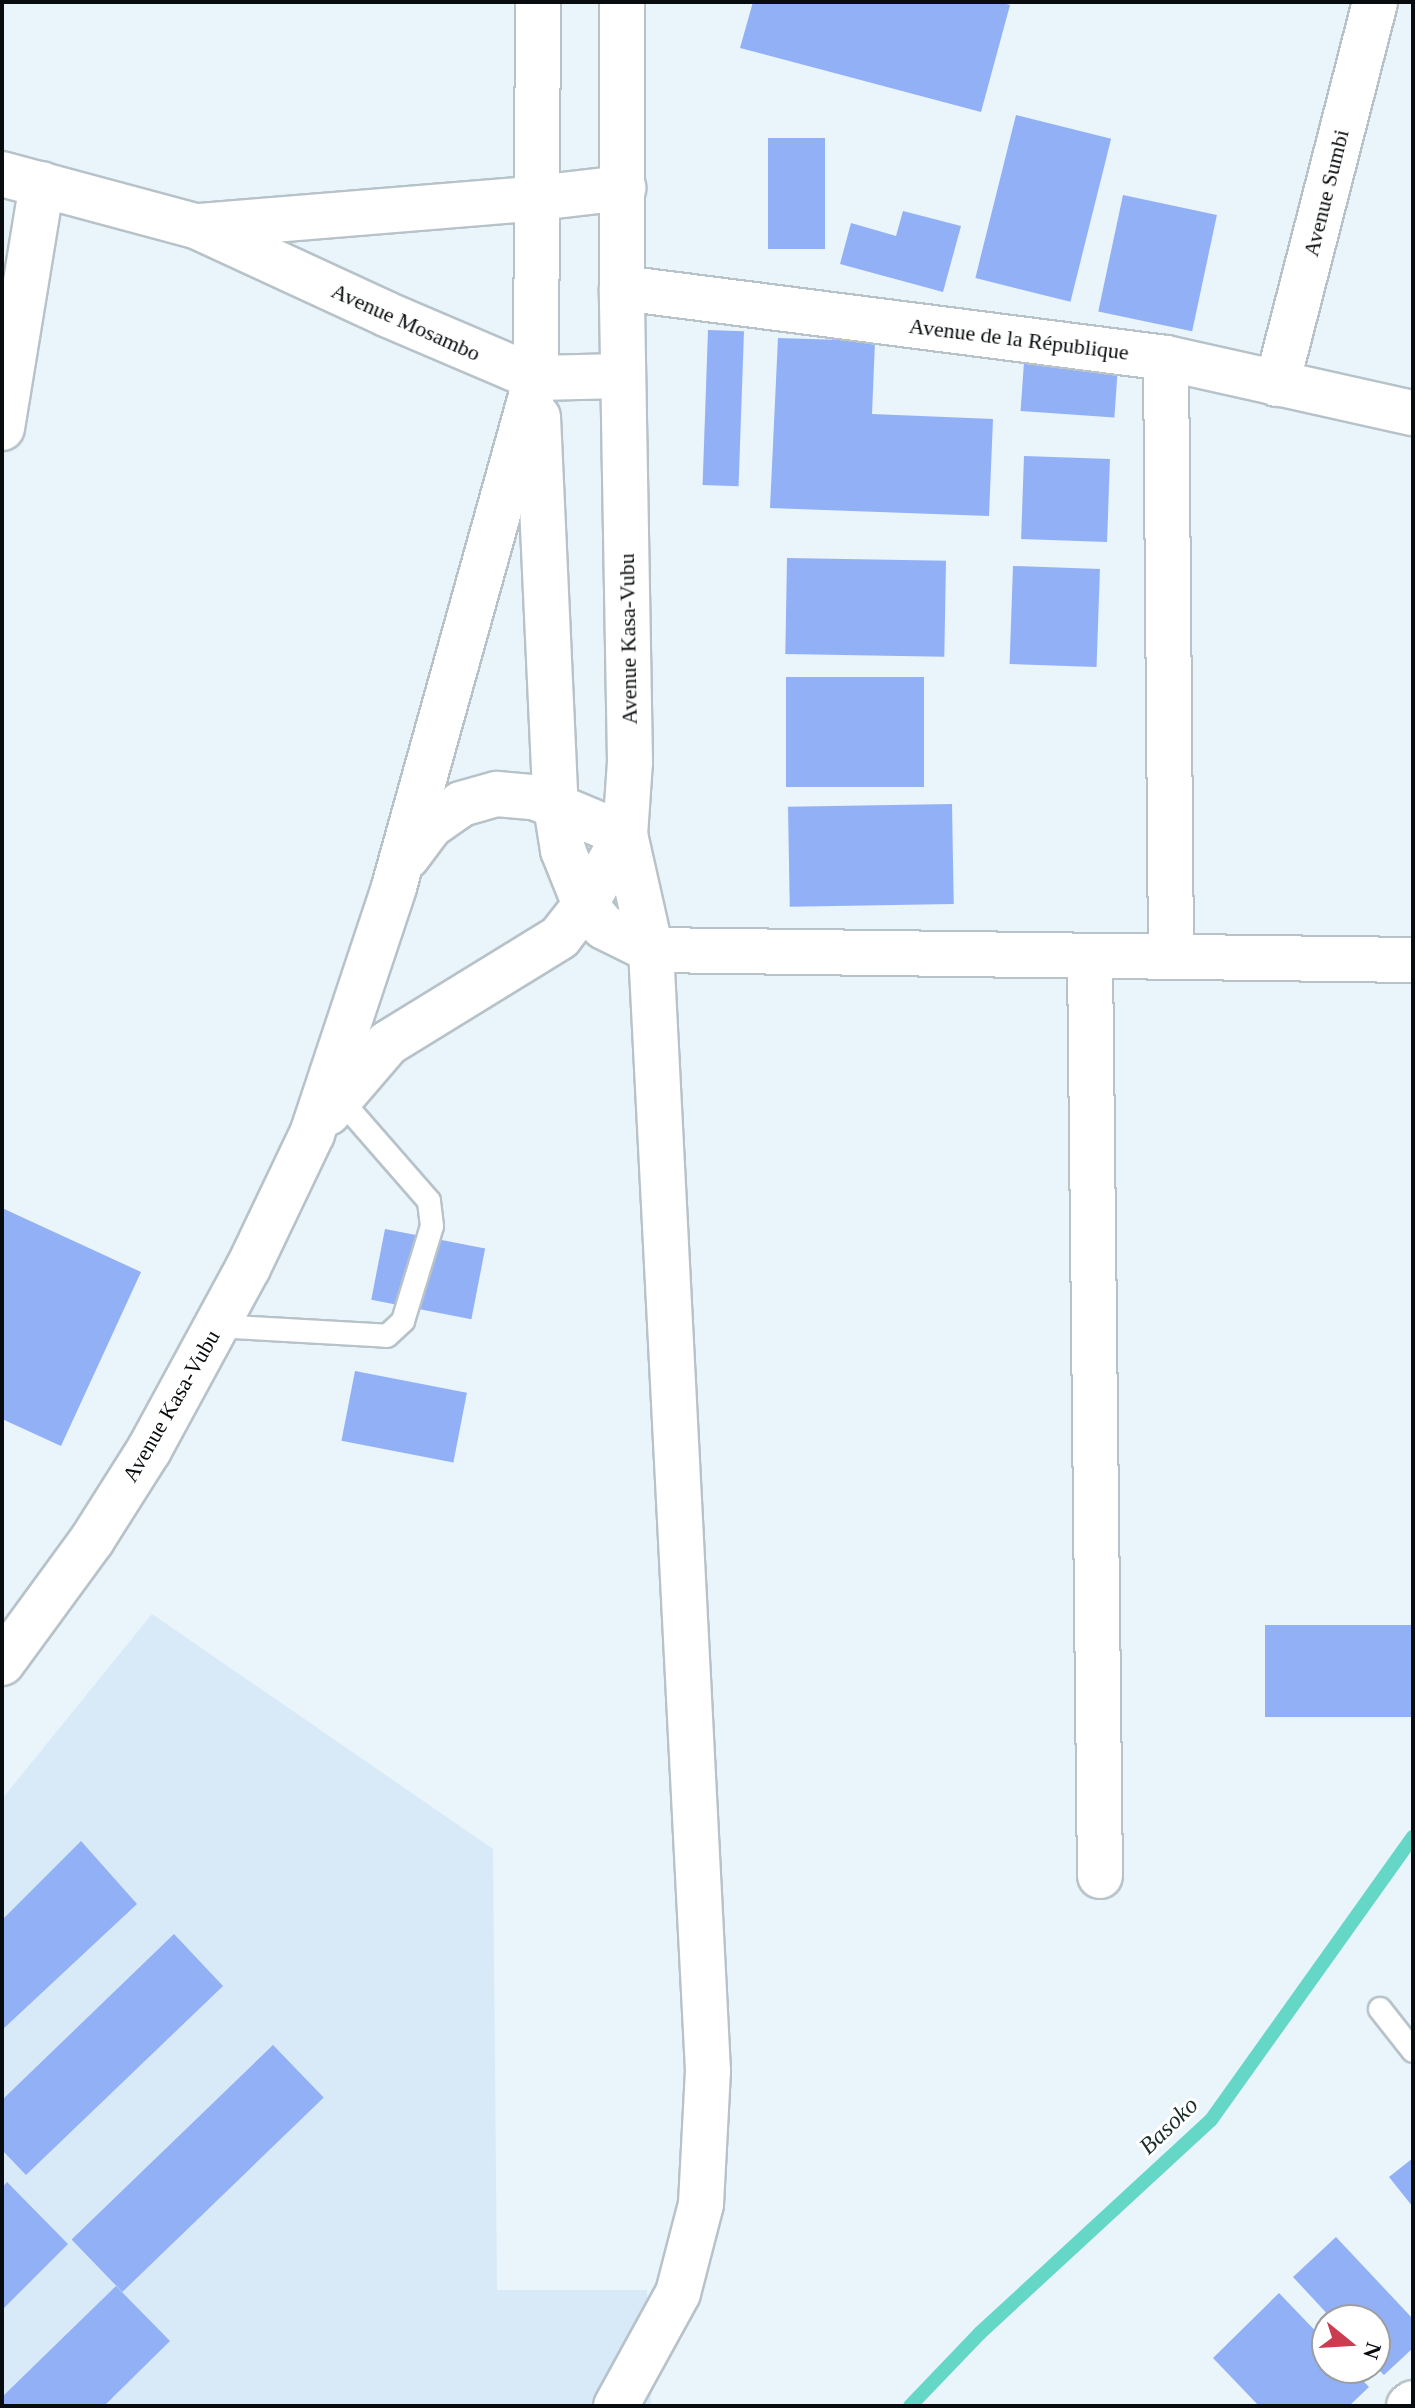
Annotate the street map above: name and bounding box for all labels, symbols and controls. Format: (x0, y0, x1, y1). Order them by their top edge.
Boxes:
street label: Avenue Sumbi (1297, 127, 1355, 259)
street label: Avenue Mosambo (327, 277, 485, 367)
street label: Avenue de la République (908, 312, 1130, 366)
street label: Avenue Kasa-Vubu (613, 553, 643, 725)
street label: Avenue Kasa-Vubu (117, 1325, 225, 1487)
water label: Basoko (1134, 2091, 1204, 2161)
north arrow (1311, 2304, 1391, 2384)
text: N (1358, 2340, 1387, 2362)

